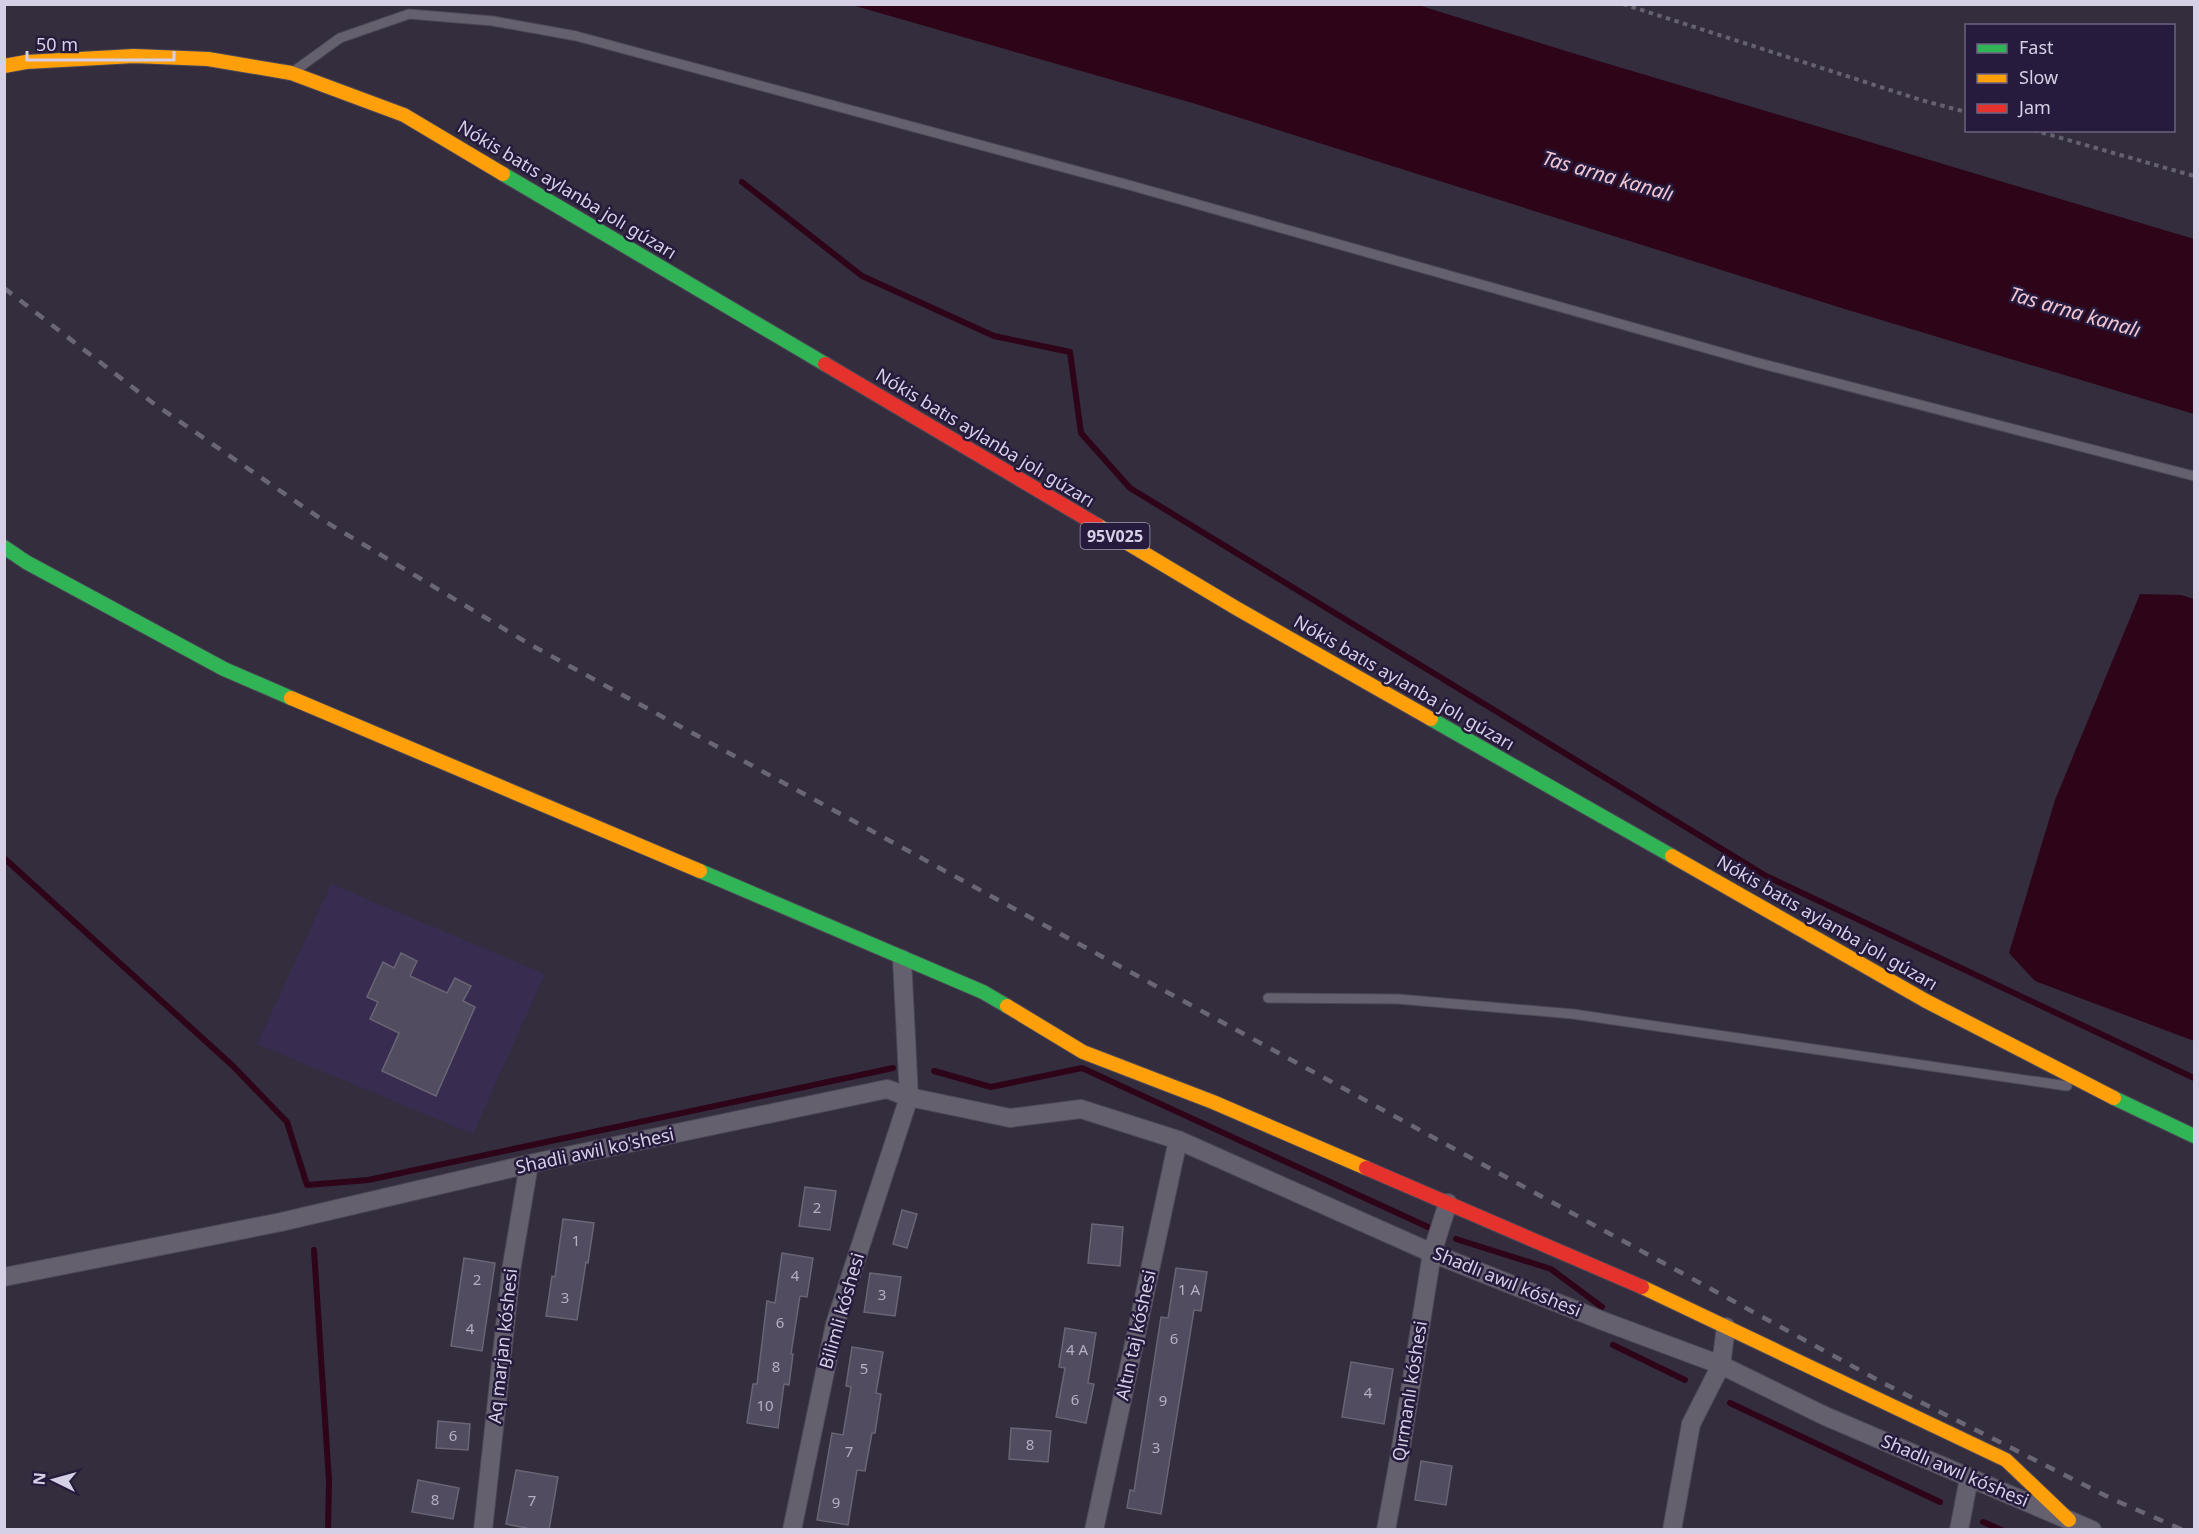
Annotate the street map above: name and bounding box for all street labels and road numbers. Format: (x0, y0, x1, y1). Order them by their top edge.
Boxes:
street label: Nókis batıs aylanba jolı gúzarı (454, 114, 681, 264)
street label: Nókis batıs aylanba jolı gúzarı (872, 362, 1099, 512)
road number: 95V025 (1080, 523, 1150, 549)
street label: Nókis batıs aylanba jolı gúzarı (1290, 609, 1519, 755)
street label: Nókis batıs aylanba jolı gúzarı (1713, 849, 1942, 995)
street label: Shadli awil ko'shesi (513, 1122, 676, 1179)
street label: Shadlı awıl kóshesi (1430, 1240, 1585, 1322)
street label: Bilimli kóshesi (813, 1250, 869, 1372)
street label: Aq marjan kóshesi (482, 1267, 522, 1425)
street label: Altın taj kóshesi (1109, 1267, 1161, 1402)
street label: Qırmanlı kóshesi (1386, 1319, 1432, 1463)
street label: Shadlı awıl kóshesi (1878, 1428, 2033, 1512)

